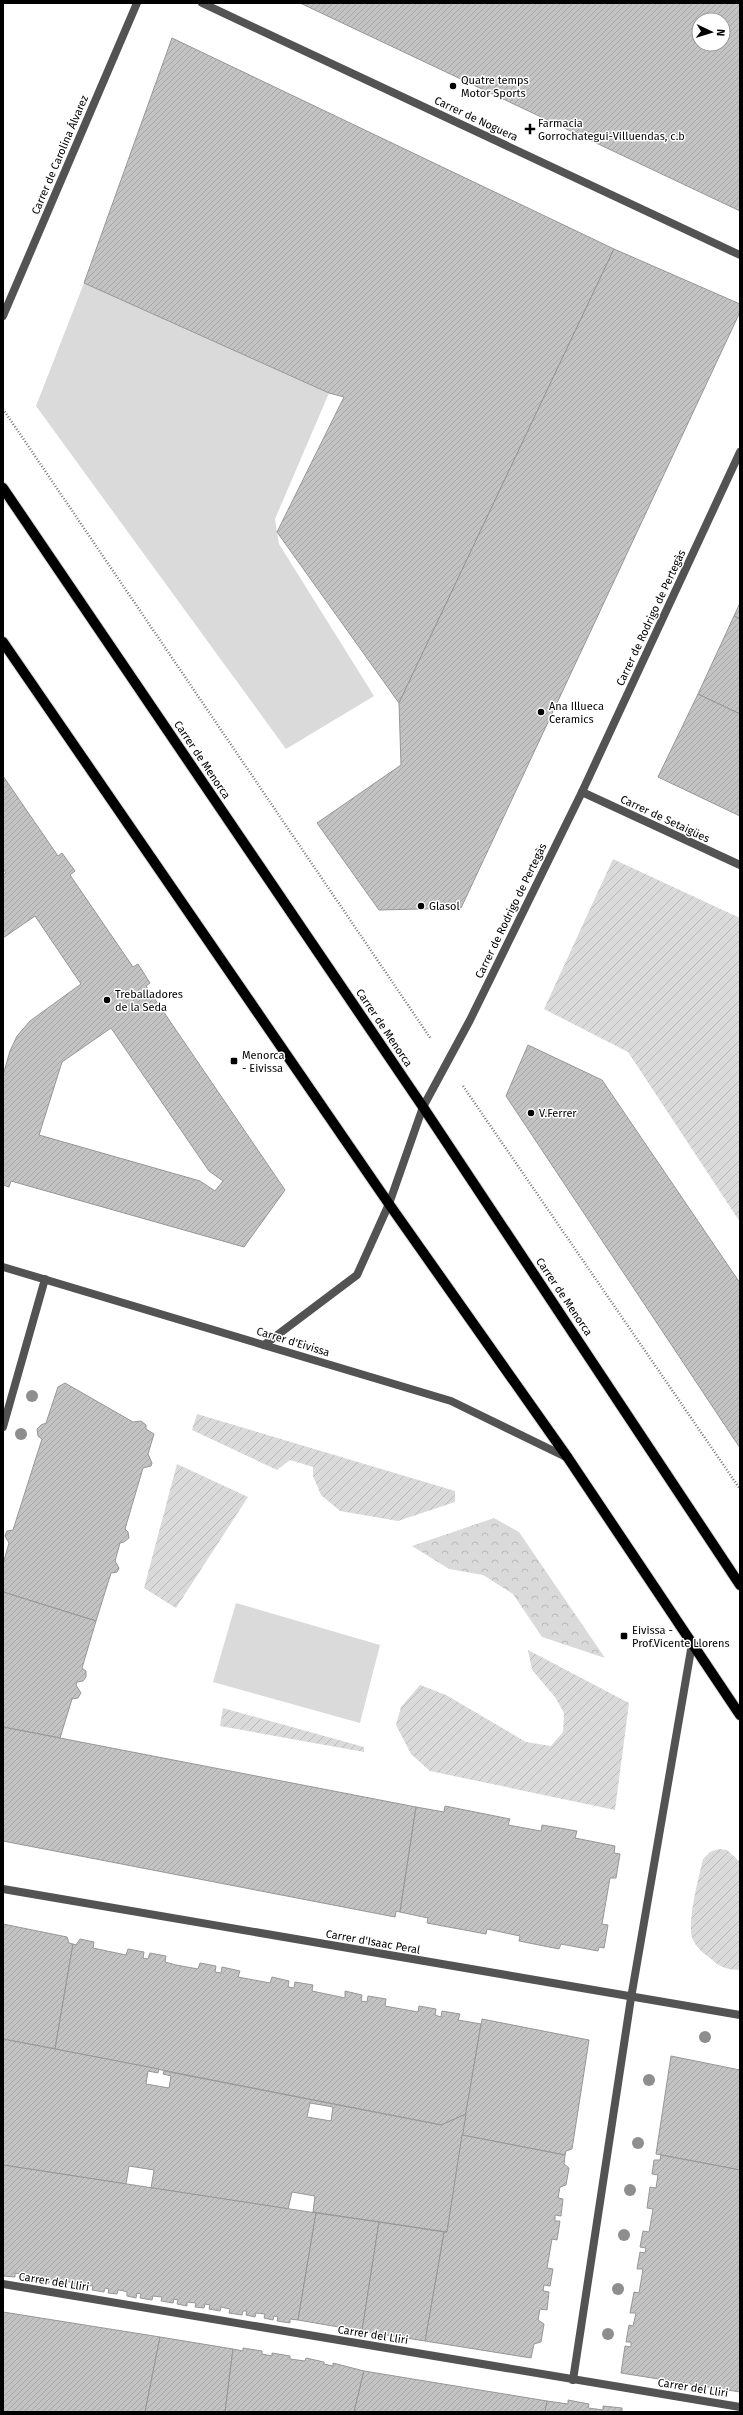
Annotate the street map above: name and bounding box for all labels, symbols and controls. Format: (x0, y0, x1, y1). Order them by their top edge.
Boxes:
north arrow (691, 12, 731, 52)
text: N (714, 29, 727, 37)
place label: Quatre temps Motor Sports (461, 74, 529, 100)
marker: Quatre temps Motor Sports (448, 81, 458, 91)
street label: Carrer de Carolina Álvarez (28, 93, 91, 217)
street label: Carrer de Noguera (432, 94, 520, 144)
place label: Farmacia Gorrochategui-Villuendas, c.b (538, 117, 685, 143)
marker: Farmacia Gorrochategui-Villuendas, c.b (525, 124, 535, 134)
street label: Carrer de Rodrigo de Pertegàs (614, 548, 688, 688)
place label: Ana Illueca Ceramics (549, 700, 604, 726)
marker: Ana Illueca Ceramics (536, 707, 546, 717)
street label: Carrer de Menorca (171, 719, 233, 801)
street label: Carrer de Setaigües (618, 793, 712, 845)
street label: Carrer de Rodrigo de Pertegàs (473, 841, 549, 981)
place label: Glasol (429, 900, 460, 913)
marker: Glasol (416, 901, 426, 911)
street label: Carrer de Menorca (353, 987, 415, 1069)
place label: Treballadores de la Seda (115, 988, 183, 1014)
marker: Treballadores de la Seda (102, 995, 112, 1005)
place label: Menorca - Eivissa (242, 1049, 284, 1075)
marker: Menorca - Eivissa (229, 1056, 239, 1066)
place label: V.Ferrer (539, 1107, 577, 1120)
marker: V.Ferrer (526, 1108, 536, 1118)
street label: Carrer de Menorca (533, 1256, 595, 1338)
street label: Carrer d'Eivissa (255, 1325, 331, 1359)
place label: Eivissa - Prof.Vicente Llorens (632, 1624, 730, 1650)
marker: Eivissa - Prof.Vicente Llorens (619, 1631, 629, 1641)
street label: Carrer d'Isaac Peral (325, 1927, 421, 1957)
street label: Carrer del Lliri (18, 2270, 90, 2294)
street label: Carrer del Lliri (337, 2323, 409, 2347)
street label: Carrer del Lliri (657, 2376, 729, 2400)

